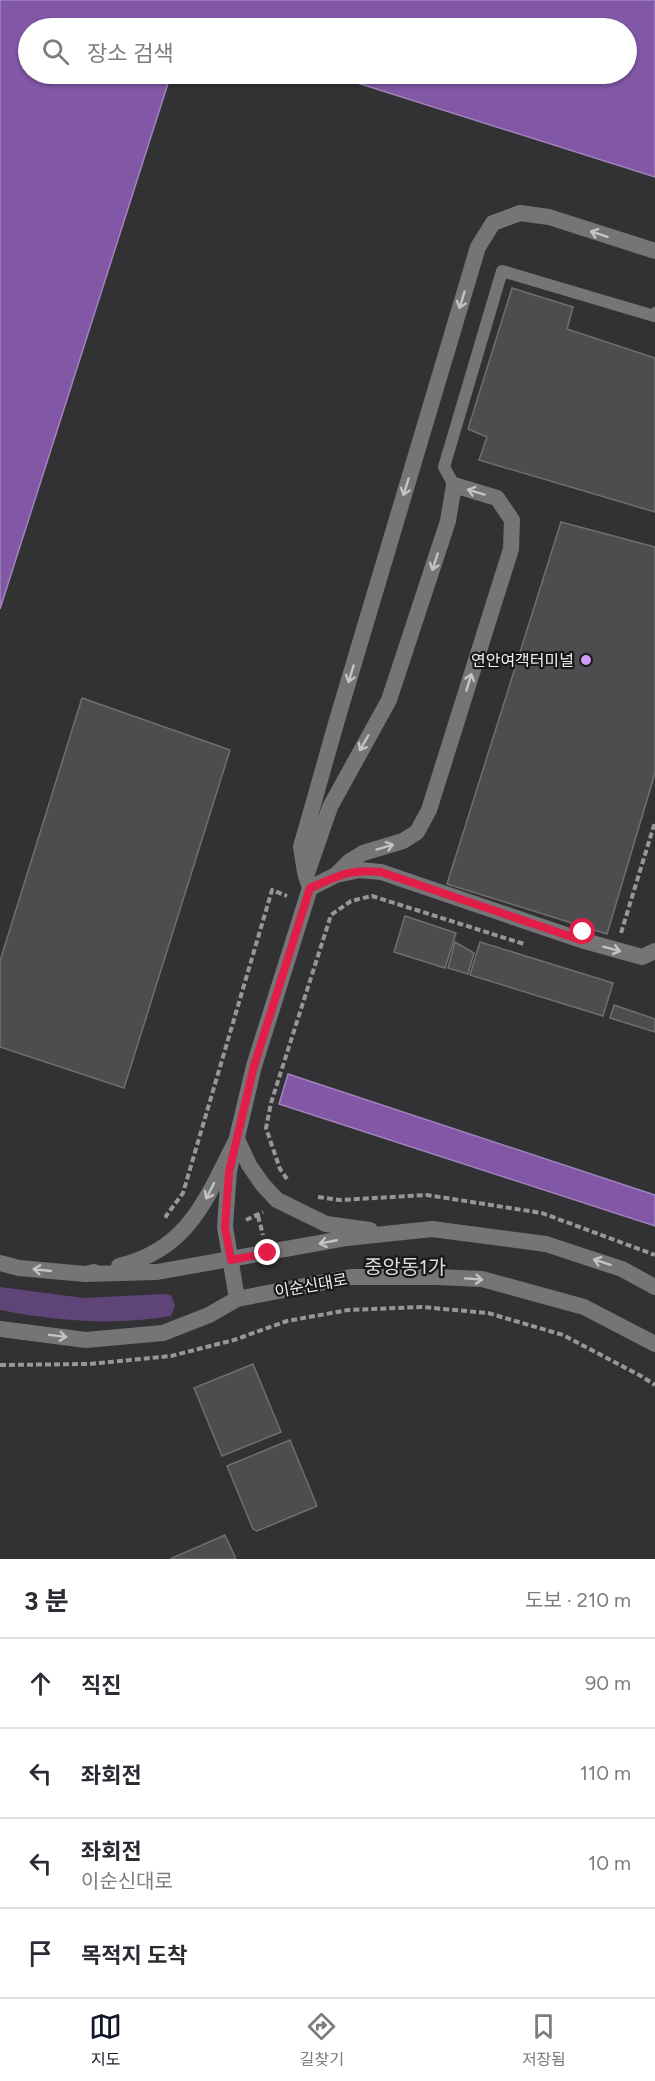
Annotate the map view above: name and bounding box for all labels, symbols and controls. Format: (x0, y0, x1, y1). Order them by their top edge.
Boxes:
search box (18, 18, 637, 84)
icon: search (39, 35, 72, 68)
text: 장소 검색 (87, 40, 173, 67)
one-way arrow (590, 228, 609, 239)
one-way arrow (456, 290, 467, 309)
one-way arrow (400, 477, 411, 496)
one-way arrow (467, 486, 486, 497)
one-way arrow (429, 552, 440, 571)
place label: 연안여객터미널 (471, 651, 574, 670)
marker: 연안여객터미널 (579, 653, 593, 667)
one-way arrow (345, 664, 356, 683)
one-way arrow (464, 673, 475, 692)
one-way arrow (358, 734, 370, 751)
one-way arrow (375, 841, 394, 852)
route start (569, 918, 595, 944)
one-way arrow (603, 943, 622, 955)
one-way arrow (204, 1181, 215, 1199)
one-way arrow (319, 1237, 338, 1248)
route end (254, 1239, 280, 1265)
district label: 중앙동1가 (364, 1255, 446, 1279)
one-way arrow (593, 1256, 612, 1267)
one-way arrow (33, 1264, 53, 1275)
street label: 이순신대로 (273, 1270, 349, 1301)
one-way arrow (463, 1274, 483, 1285)
one-way arrow (48, 1331, 67, 1342)
text: 3 분 (24, 1585, 69, 1617)
text: 도보 · 210 m (525, 1588, 631, 1612)
icon: ahead (24, 1667, 57, 1700)
text: 90 m (585, 1671, 631, 1695)
text: 직진 (81, 1672, 121, 1699)
icon: left (24, 1757, 57, 1790)
text: 110 m (580, 1761, 631, 1785)
text: 좌회전 (81, 1762, 142, 1789)
text: 좌회전 (81, 1838, 142, 1865)
icon: left (24, 1847, 57, 1880)
text: 10 m (588, 1851, 631, 1875)
text: 이순신대로 (81, 1869, 173, 1893)
icon: arrive (24, 1937, 57, 1970)
text: 목적지 도착 (81, 1942, 187, 1969)
tab: 지도 (89, 2010, 122, 2070)
tab: 길찾기 (300, 2010, 344, 2070)
tab: 저장됨 (522, 2010, 566, 2070)

